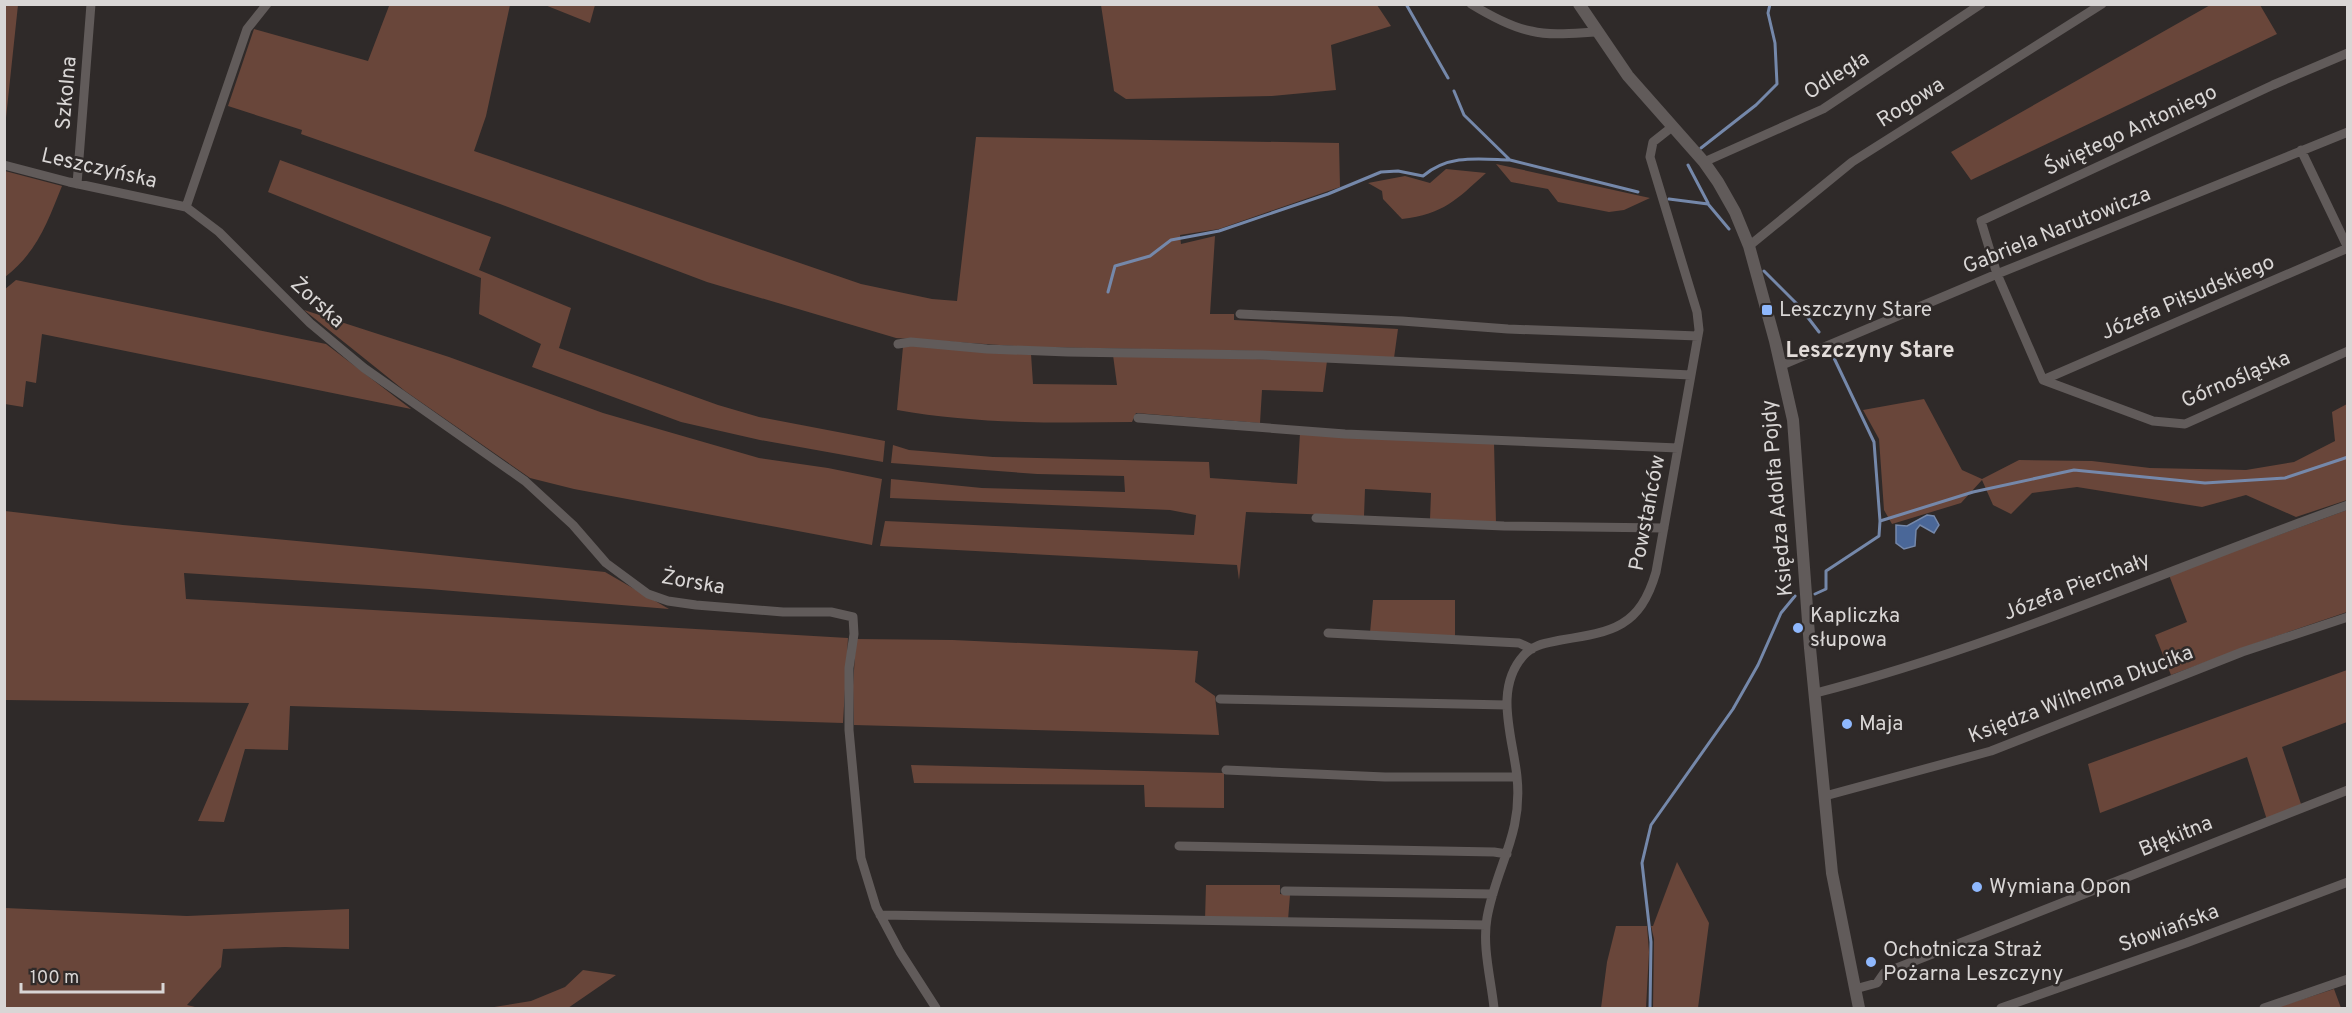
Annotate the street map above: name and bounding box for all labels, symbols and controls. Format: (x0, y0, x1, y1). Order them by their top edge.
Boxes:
street label: Odległa (1799, 45, 1875, 107)
street label: Szkolna (50, 55, 84, 131)
street label: Rogowa (1872, 72, 1950, 134)
street label: Świętego Antoniego (2040, 78, 2222, 183)
street label: Leszczyńska (38, 143, 160, 195)
street label: Gabriela Narutowicza (1959, 181, 2155, 281)
street label: Józefa Piłsudskiego (2097, 249, 2279, 347)
street label: Żorska (284, 271, 350, 335)
place label: Leszczyny Stare (1779, 297, 1932, 324)
marker: Leszczyny Stare (1760, 303, 1774, 317)
district label: Leszczyny Stare (1786, 338, 1954, 365)
street label: Górnośląska (2177, 345, 2295, 415)
street label: Księdza Adolfa Pojdy (1756, 399, 1800, 597)
street label: Powstańców (1624, 453, 1672, 573)
street label: Józefa Pierchały (2000, 547, 2154, 627)
street label: Żorska (659, 564, 727, 602)
place label: Kapliczka słupowa (1810, 603, 1900, 654)
marker: Kapliczka słupowa (1791, 621, 1805, 635)
street label: Księdza Wilhelma Dłucika (1965, 640, 2197, 750)
place label: Maja (1859, 711, 1903, 738)
marker: Maja (1840, 717, 1854, 731)
street label: Błękitna (2135, 810, 2217, 864)
place label: Wymiana Opon (1989, 874, 2131, 901)
marker: Wymiana Opon (1970, 880, 1984, 894)
street label: Słowiańska (2115, 898, 2223, 960)
place label: Ochotnicza Straż Pożarna Leszczyny (1883, 937, 2063, 988)
marker: Ochotnicza Straż Pożarna Leszczyny (1864, 955, 1878, 969)
scale bar (21, 956, 164, 994)
text: 100 m (30, 967, 79, 990)

